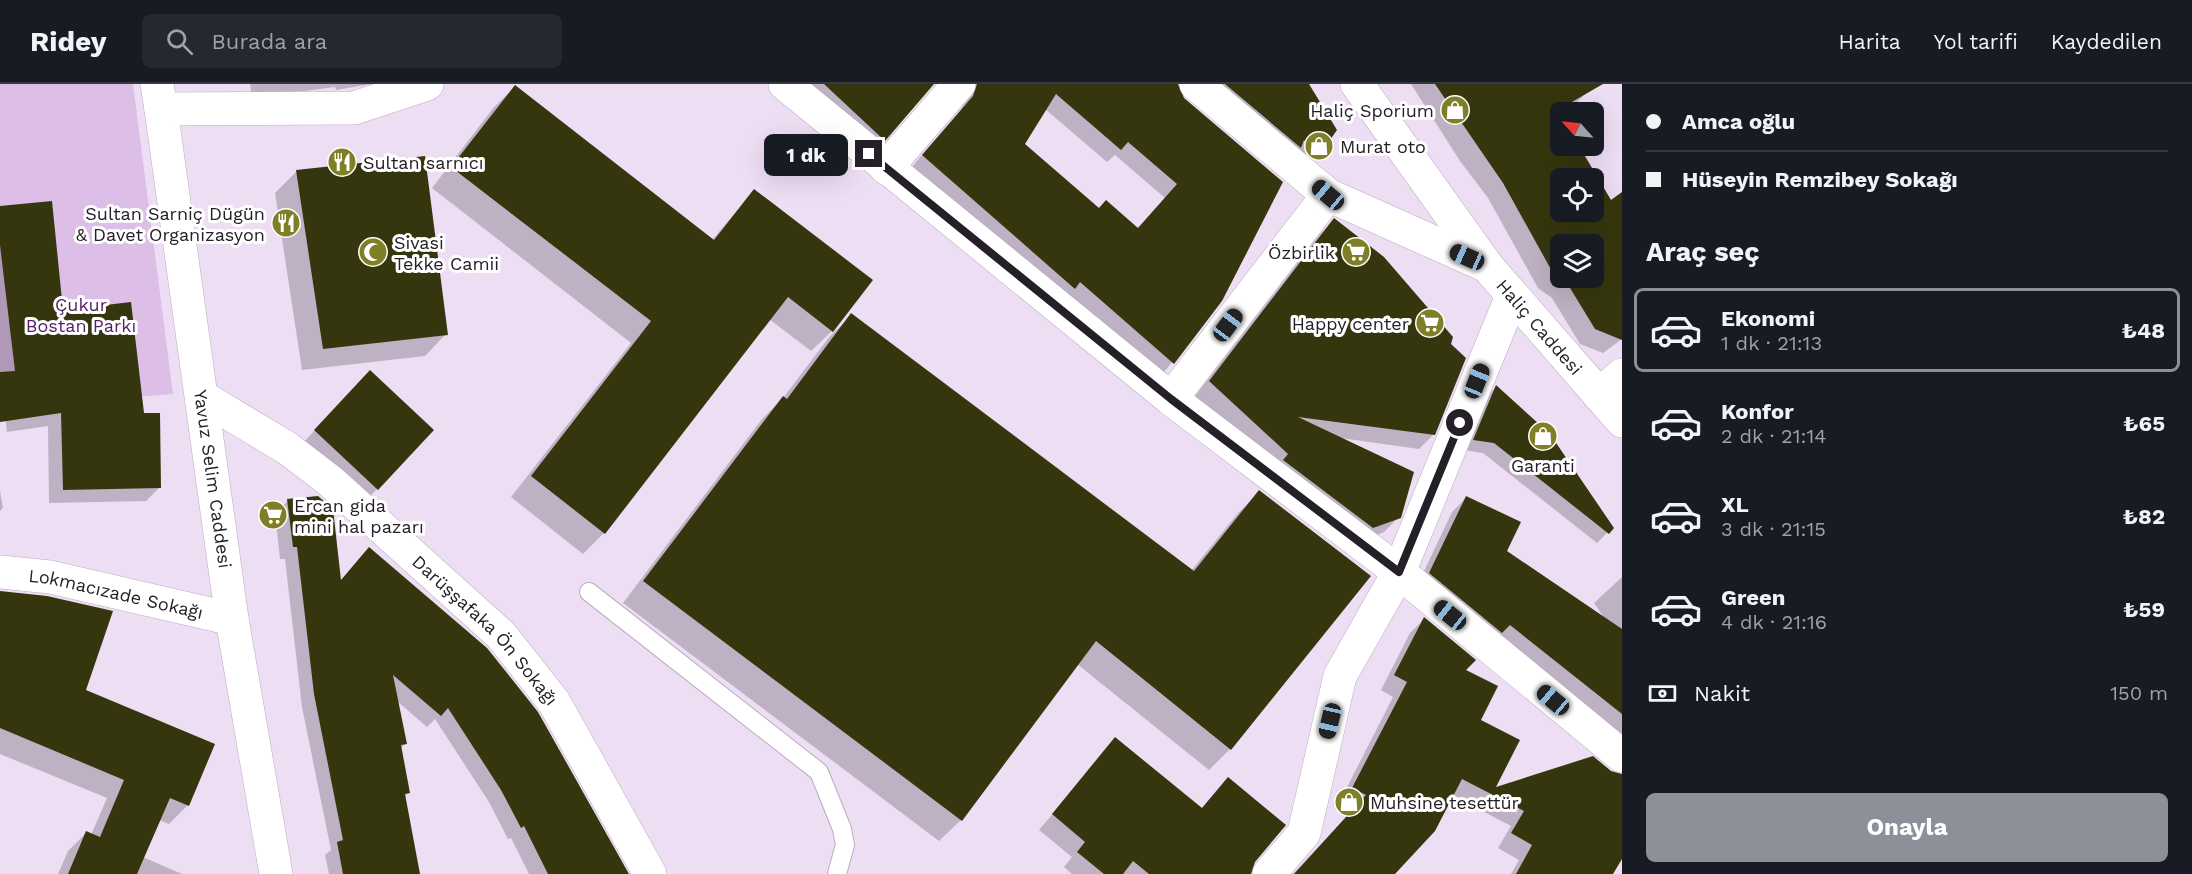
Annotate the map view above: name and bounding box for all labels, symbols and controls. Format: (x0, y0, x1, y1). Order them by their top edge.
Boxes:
search box (142, 14, 562, 68)
text: Ridey (30, 25, 106, 58)
icon: search (163, 25, 196, 58)
text: Burada ara (211, 29, 327, 54)
text: Harita (1839, 29, 1901, 54)
text: Yol tarifi (1934, 29, 2018, 54)
text: Kaydedilen (2051, 29, 2162, 54)
shop icon: Haliç Sporium (1439, 94, 1471, 126)
place label: Haliç Sporium (1310, 100, 1434, 121)
north arrow (1550, 102, 1604, 156)
map controls (1550, 102, 1604, 288)
text: Amca oğlu (1682, 109, 1795, 134)
shop icon: Murat oto (1303, 130, 1335, 162)
callout: 1 dk (764, 133, 848, 175)
place label: Murat oto (1340, 136, 1426, 157)
route end (855, 140, 882, 167)
text: 1 dk (786, 143, 826, 167)
restaurant icon: Sultan sarnıcı (326, 146, 358, 178)
place label: Sultan sarnıcı (363, 152, 484, 173)
text: Hüseyin Remzibey Sokağı (1682, 167, 1958, 192)
button: locate (1550, 168, 1604, 222)
car (1308, 177, 1348, 213)
place label: Sultan Sarniç Dügün & Davet Organizasyon (76, 203, 265, 245)
restaurant icon: Sultan Sarniç Dügün & Davet Organizasyon (270, 207, 302, 239)
place label: Sivasi Tekke Camii (394, 232, 499, 274)
button: layers (1550, 234, 1604, 288)
mosque icon: Sivasi Tekke Camii (357, 236, 389, 268)
supermarket icon: Özbirlik (1340, 236, 1372, 268)
text: Araç seç (1646, 236, 1760, 268)
car (1447, 241, 1487, 273)
place label: Özbirlik (1268, 242, 1335, 263)
street label: Haliç Caddesi (1493, 275, 1587, 379)
park label: Çukur Bostan Parkı (26, 294, 136, 336)
icon: car (1649, 303, 1703, 357)
car (1210, 305, 1246, 345)
text: Ekonomi (1721, 306, 1815, 331)
supermarket icon: Happy center (1414, 307, 1446, 339)
place label: Happy center (1292, 313, 1409, 334)
text: ₺48 (2121, 318, 2165, 343)
text: 1 dk · 21:13 (1721, 331, 1822, 355)
car (1462, 361, 1492, 401)
street label: Yavuz Selim Caddesi (190, 388, 236, 570)
icon: car (1649, 396, 1703, 450)
text: Konfor (1721, 399, 1794, 424)
route start (1446, 409, 1473, 436)
text: ₺65 (2123, 411, 2165, 436)
shop icon: Garanti (1527, 420, 1559, 452)
text: 2 dk · 21:14 (1721, 424, 1826, 448)
place label: Garanti (1511, 455, 1575, 476)
icon: car (1649, 489, 1703, 543)
text: XL (1721, 492, 1749, 517)
place label: Ercan gida mini hal pazarı (294, 495, 424, 537)
supermarket icon: Ercan gida mini hal pazarı (257, 499, 289, 531)
text: ₺82 (2122, 504, 2165, 529)
text: 3 dk · 21:15 (1721, 517, 1826, 541)
street label: Darüşşafaka Ön Sokağı (409, 550, 563, 709)
street label: Lokmacızade Sokağı (28, 564, 205, 623)
icon: car (1649, 582, 1703, 636)
text: Green (1721, 585, 1785, 610)
car (1430, 597, 1470, 633)
text: ₺59 (2123, 597, 2165, 622)
text: 4 dk · 21:16 (1721, 610, 1827, 634)
icon: cash (1646, 677, 1679, 710)
text: Nakit (1694, 681, 1750, 706)
text: 150 m (2110, 681, 2168, 705)
car (1533, 682, 1573, 718)
car (1317, 701, 1343, 741)
shop icon: Muhsine tesettür (1333, 786, 1365, 818)
place label: Muhsine tesettür (1370, 792, 1519, 813)
button: Onayla (1646, 793, 2168, 862)

